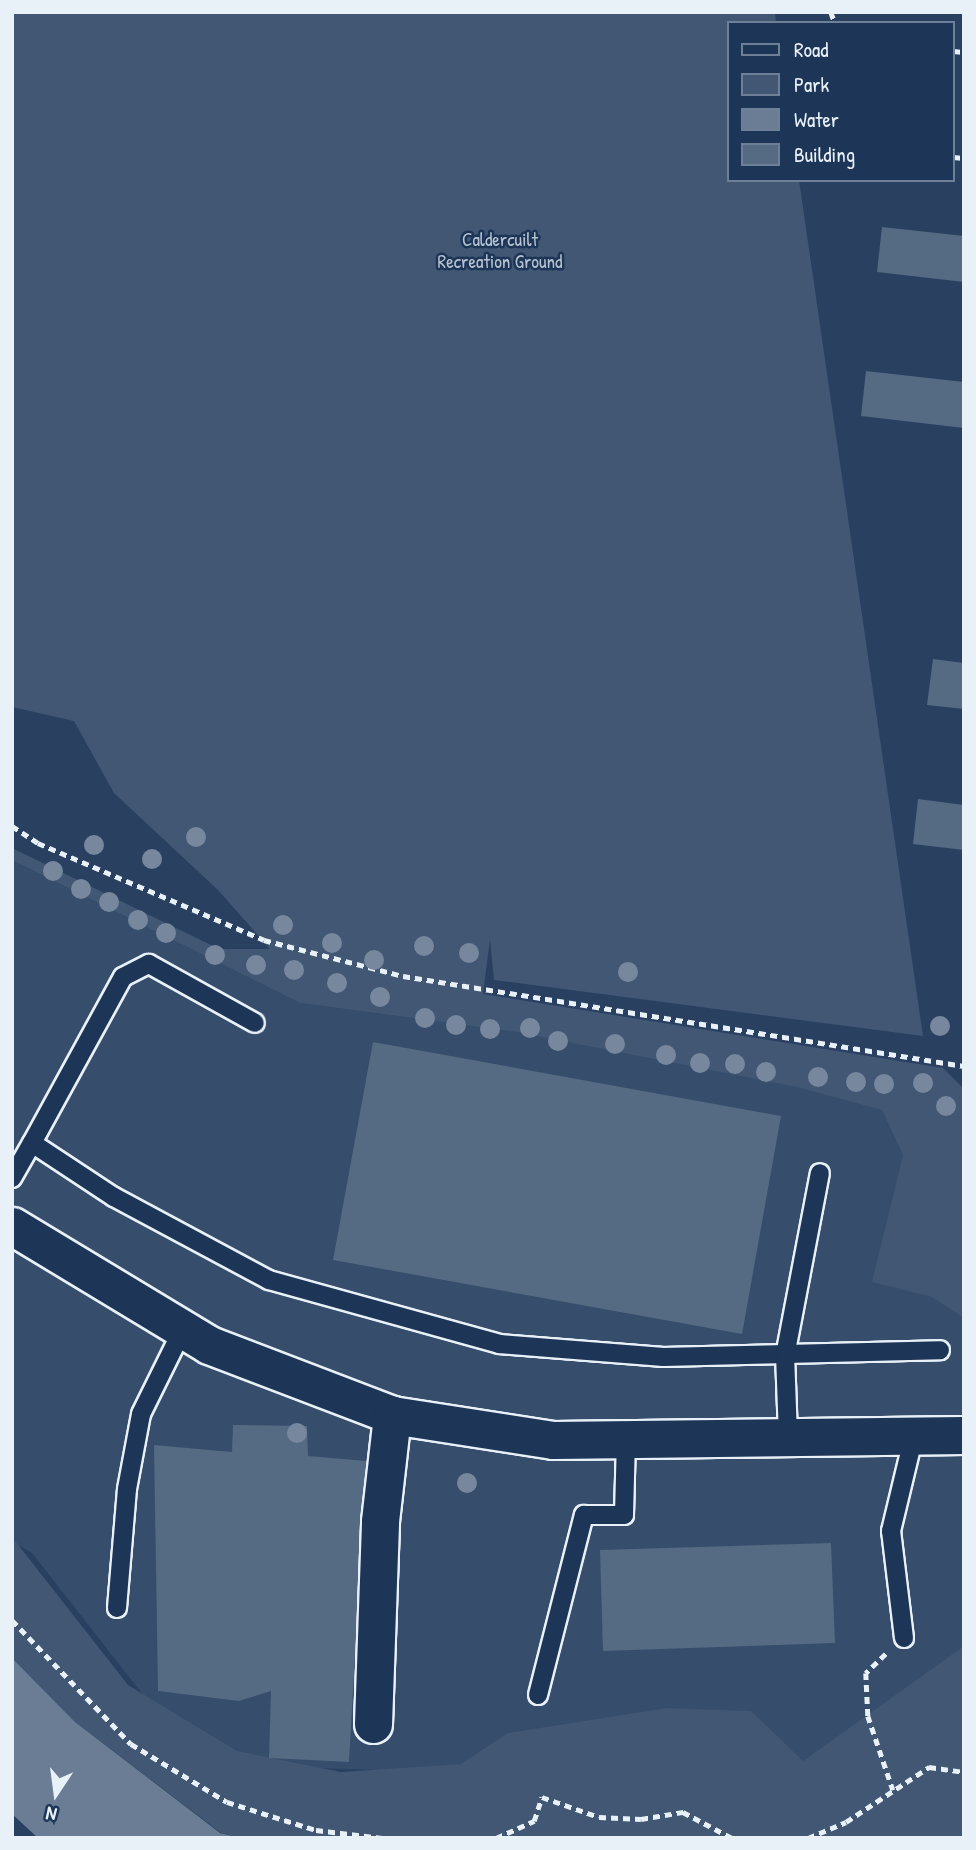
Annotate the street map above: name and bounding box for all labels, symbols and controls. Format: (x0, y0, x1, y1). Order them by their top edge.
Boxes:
legend (727, 21, 955, 182)
text: Road (794, 35, 828, 64)
text: Park (794, 70, 829, 99)
text: Water (794, 105, 839, 134)
text: Building (794, 140, 855, 169)
park label: Caldercuilt Recreation Ground (438, 229, 562, 273)
north arrow (21, 1759, 91, 1829)
text: N (43, 1801, 59, 1828)

